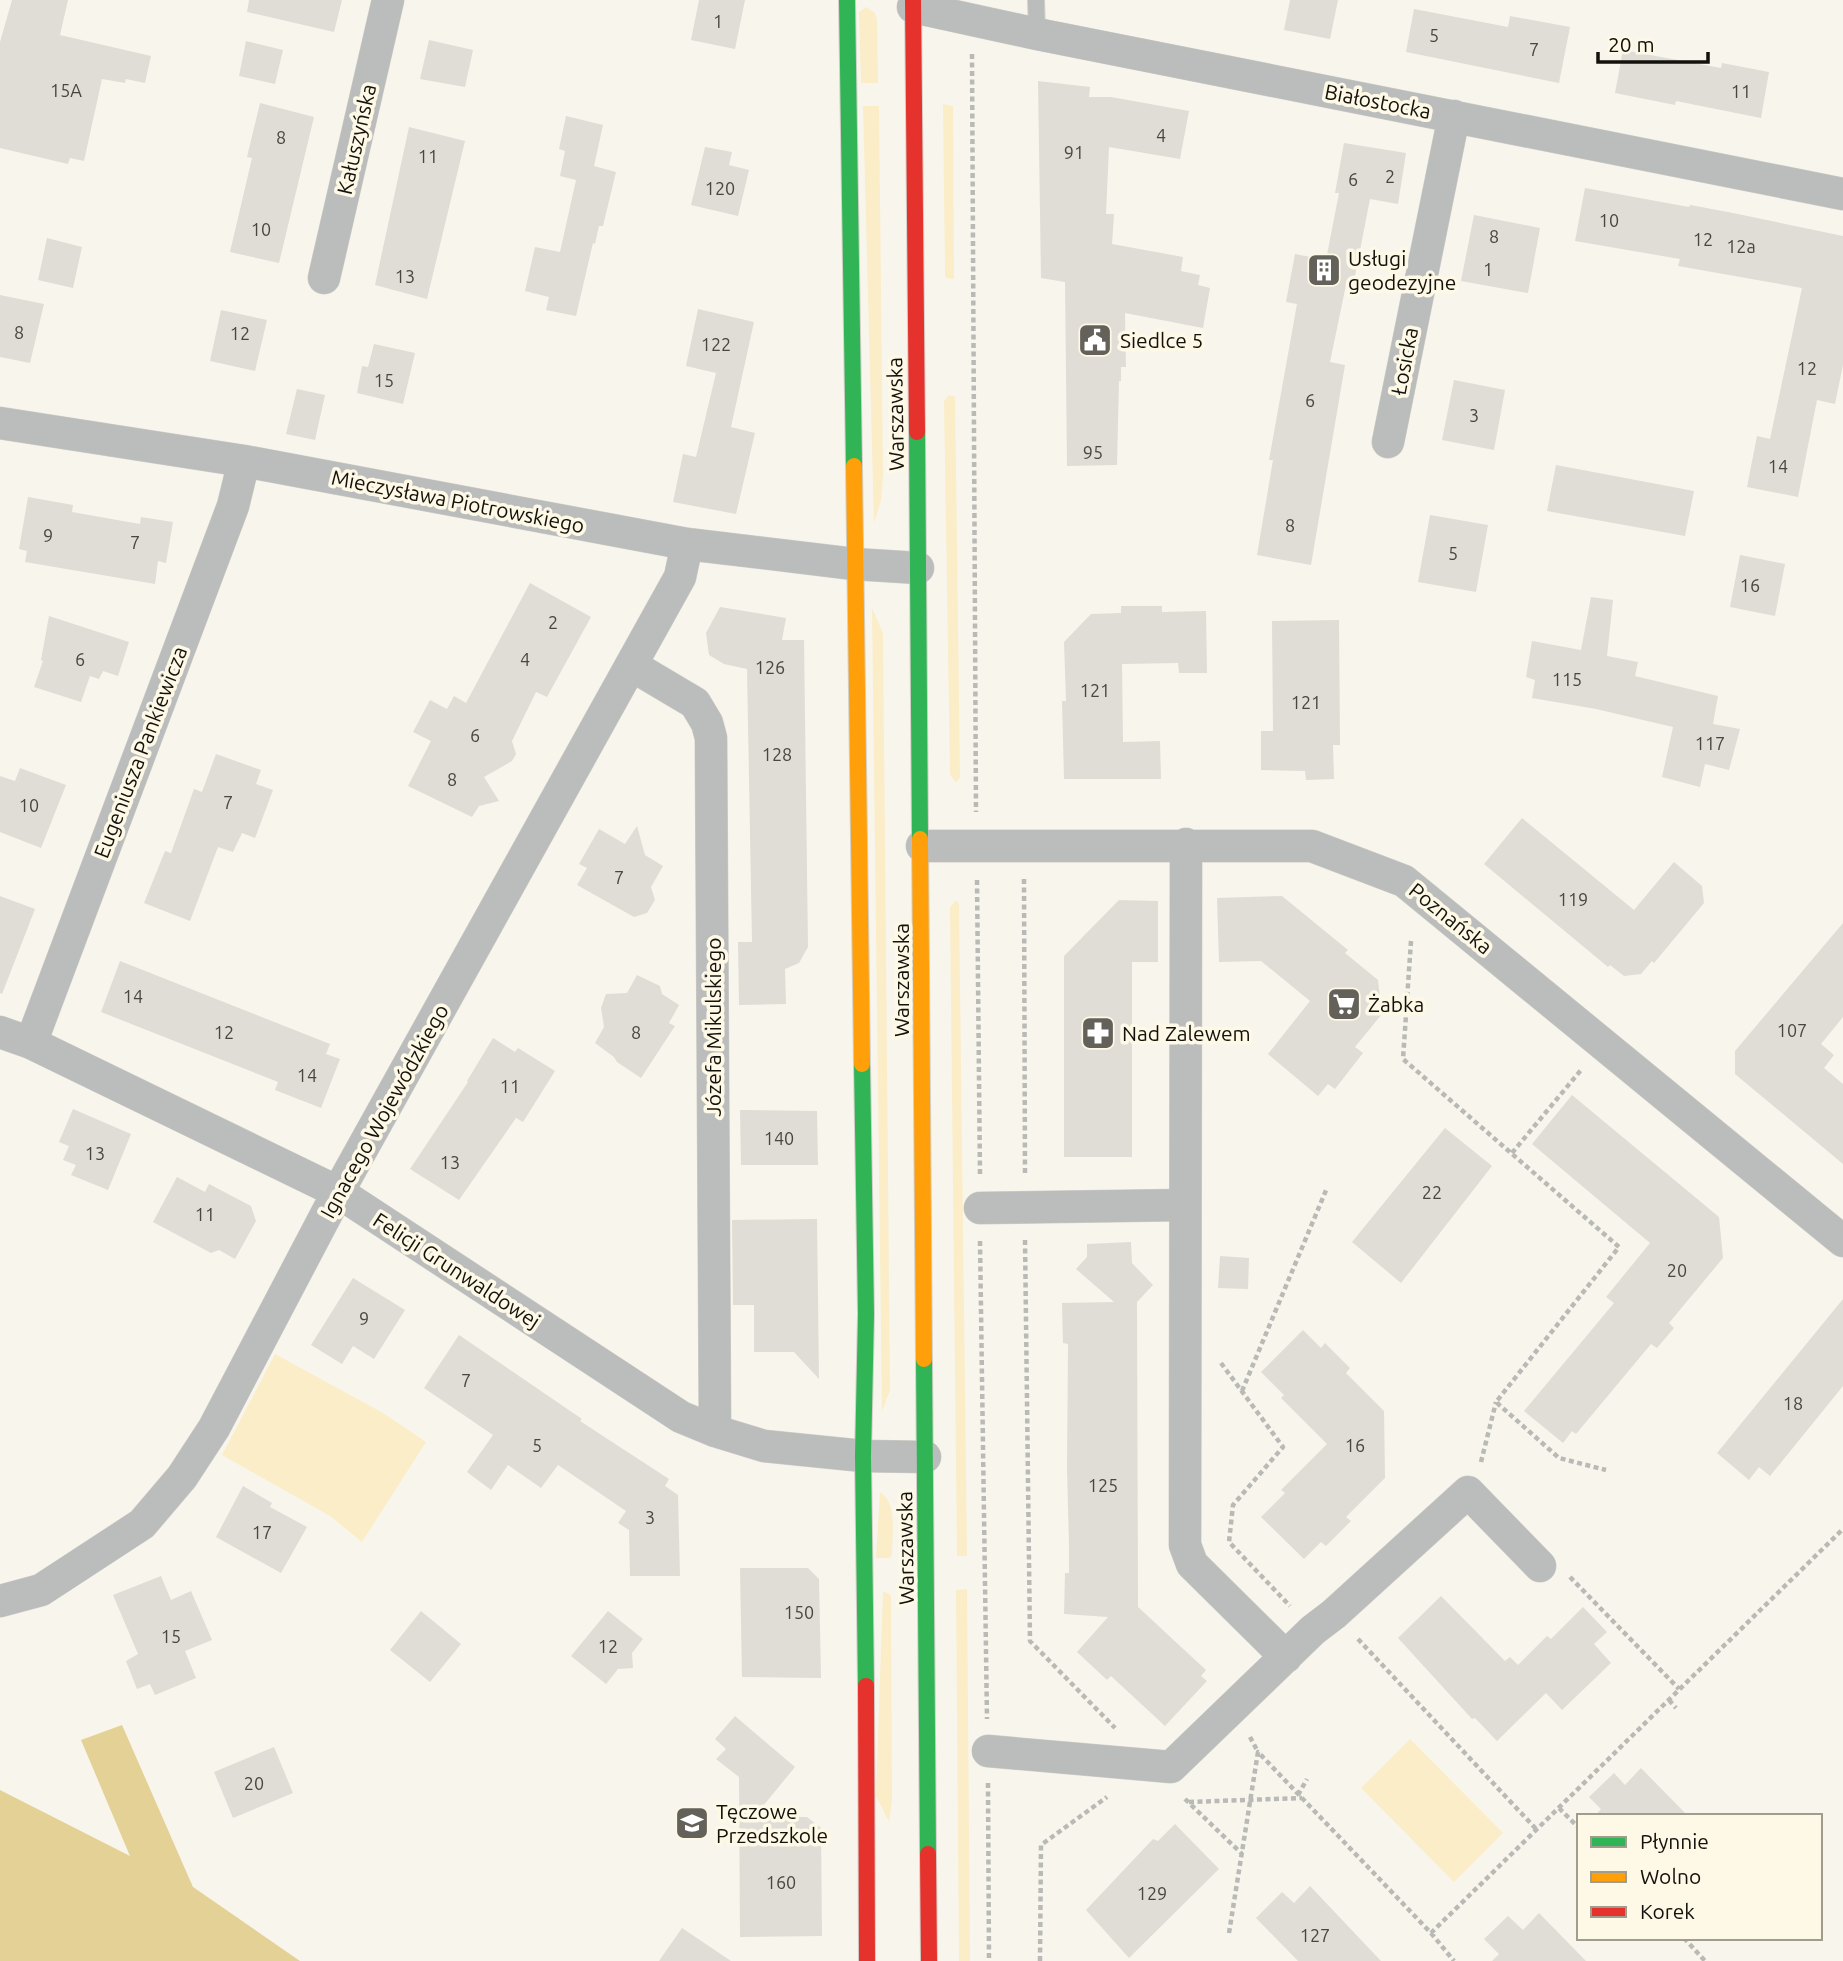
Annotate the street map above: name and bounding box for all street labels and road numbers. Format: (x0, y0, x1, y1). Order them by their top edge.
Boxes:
street label: Białostocka (1323, 79, 1433, 123)
street label: Kałuszyńska (332, 81, 380, 197)
street label: Łosicka (1386, 325, 1422, 397)
street label: Warszawska (882, 357, 908, 471)
street label: Mieczysława Piotrowskiego (329, 465, 587, 537)
street label: Eugeniusza Pankiewicza (89, 643, 191, 861)
street label: Poznańska (1405, 877, 1497, 959)
street label: Warszawska (889, 923, 913, 1037)
street label: Józefa Mikulskiego (701, 937, 725, 1117)
street label: Ignacego Wojewódzkiego (315, 1000, 453, 1222)
street label: Felicji Grunwaldowej (369, 1207, 545, 1333)
street label: Warszawska (892, 1491, 918, 1605)

